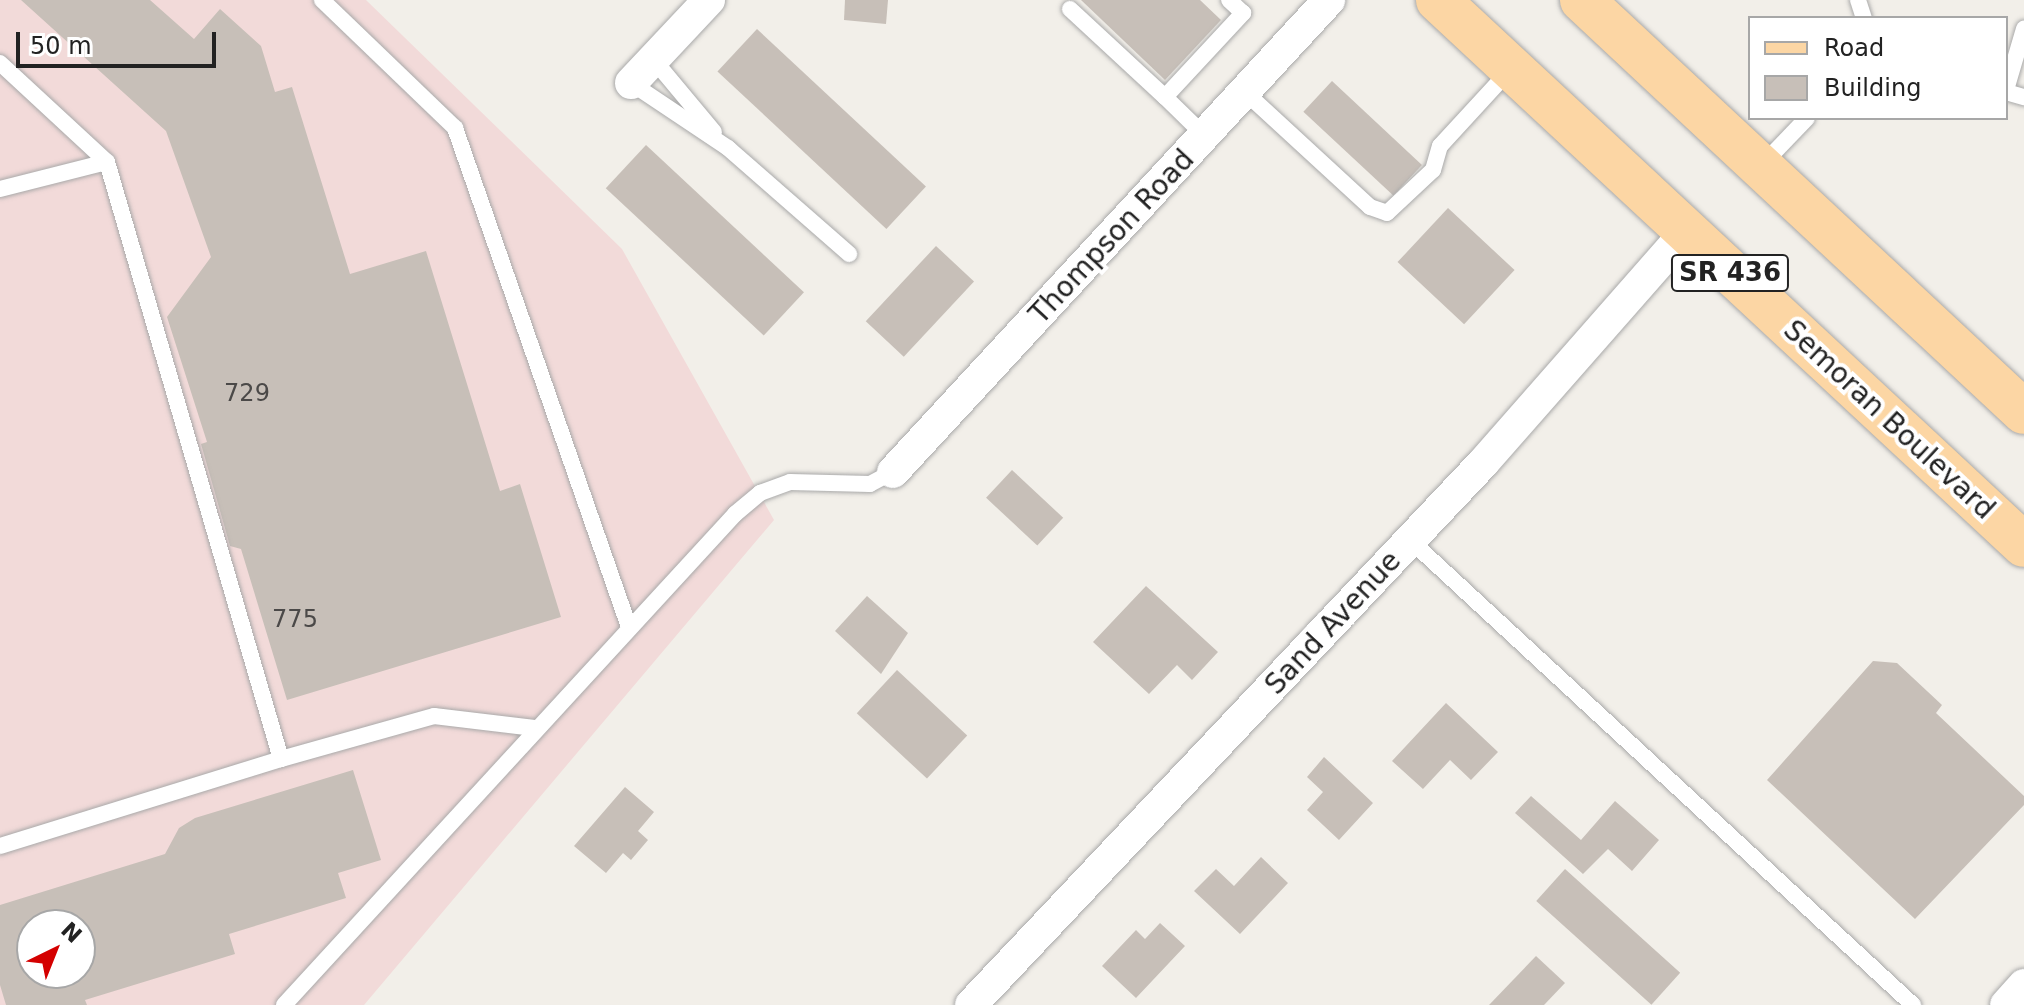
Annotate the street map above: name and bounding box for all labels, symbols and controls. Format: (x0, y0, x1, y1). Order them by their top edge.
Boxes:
scale bar (20, 16, 220, 66)
legend (1748, 16, 2008, 120)
text: 50 m (30, 32, 92, 60)
text: Road (1824, 34, 1884, 62)
text: Building (1824, 74, 1921, 102)
street label: Thompson Road (1023, 143, 1201, 331)
road number: SR 436 (1670, 251, 1790, 295)
street label: Semoran Boulevard (1776, 313, 2002, 527)
house number: 729 (224, 380, 270, 408)
street label: Sand Avenue (1258, 544, 1408, 702)
house number: 775 (272, 606, 318, 634)
north arrow (16, 909, 96, 989)
text: N (56, 917, 87, 948)

